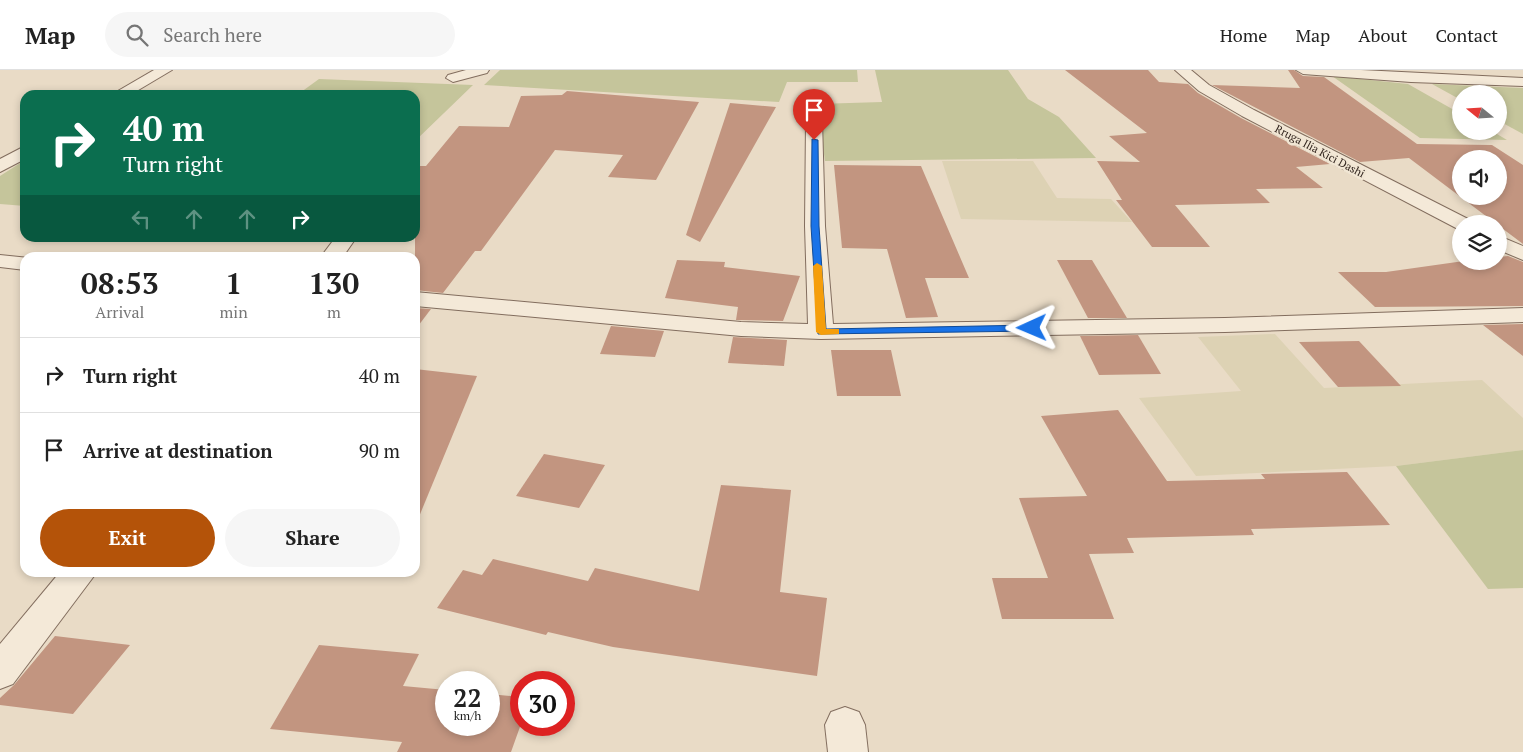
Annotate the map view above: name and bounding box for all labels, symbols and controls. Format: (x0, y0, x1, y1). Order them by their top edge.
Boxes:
search box (105, 12, 455, 57)
text: Map (25, 19, 75, 51)
icon: search (123, 21, 151, 49)
text: Search here (163, 22, 262, 47)
text: Home (1220, 23, 1267, 47)
text: Map (1295, 23, 1330, 47)
text: About (1358, 23, 1407, 47)
text: Contact (1435, 23, 1498, 47)
north arrow (1452, 85, 1508, 140)
map controls (1452, 85, 1507, 270)
pin (793, 89, 835, 140)
icon: arrive (800, 96, 828, 124)
text: 40 m (123, 105, 204, 151)
icon: right (40, 110, 105, 175)
street label: Rruga Ilia Kici Dashi (1273, 121, 1367, 181)
text: Turn right (123, 149, 223, 178)
button: sound (1452, 150, 1507, 205)
icon: left (127, 205, 155, 233)
icon: ahead (180, 205, 208, 233)
icon: ahead (233, 205, 261, 233)
icon: right (286, 205, 314, 233)
button: layers (1452, 215, 1507, 270)
text: 08:53 (81, 263, 159, 303)
text: 1 (225, 263, 242, 303)
text: 130 (308, 263, 359, 303)
text: Arrival (95, 301, 144, 323)
text: min (220, 301, 248, 323)
text: m (327, 301, 341, 323)
position arrow (1005, 301, 1057, 353)
icon: right (40, 361, 68, 389)
text: Turn right (83, 363, 177, 388)
text: 40 m (359, 363, 400, 388)
icon: arrive (40, 436, 68, 464)
text: Arrive at destination (83, 438, 272, 463)
text: 90 m (359, 438, 400, 463)
button: Exit (40, 509, 215, 567)
button: Share (225, 509, 400, 567)
speed limit sign: 30 (510, 671, 575, 736)
text: 22 (453, 681, 482, 714)
text: km/h (454, 708, 481, 723)

